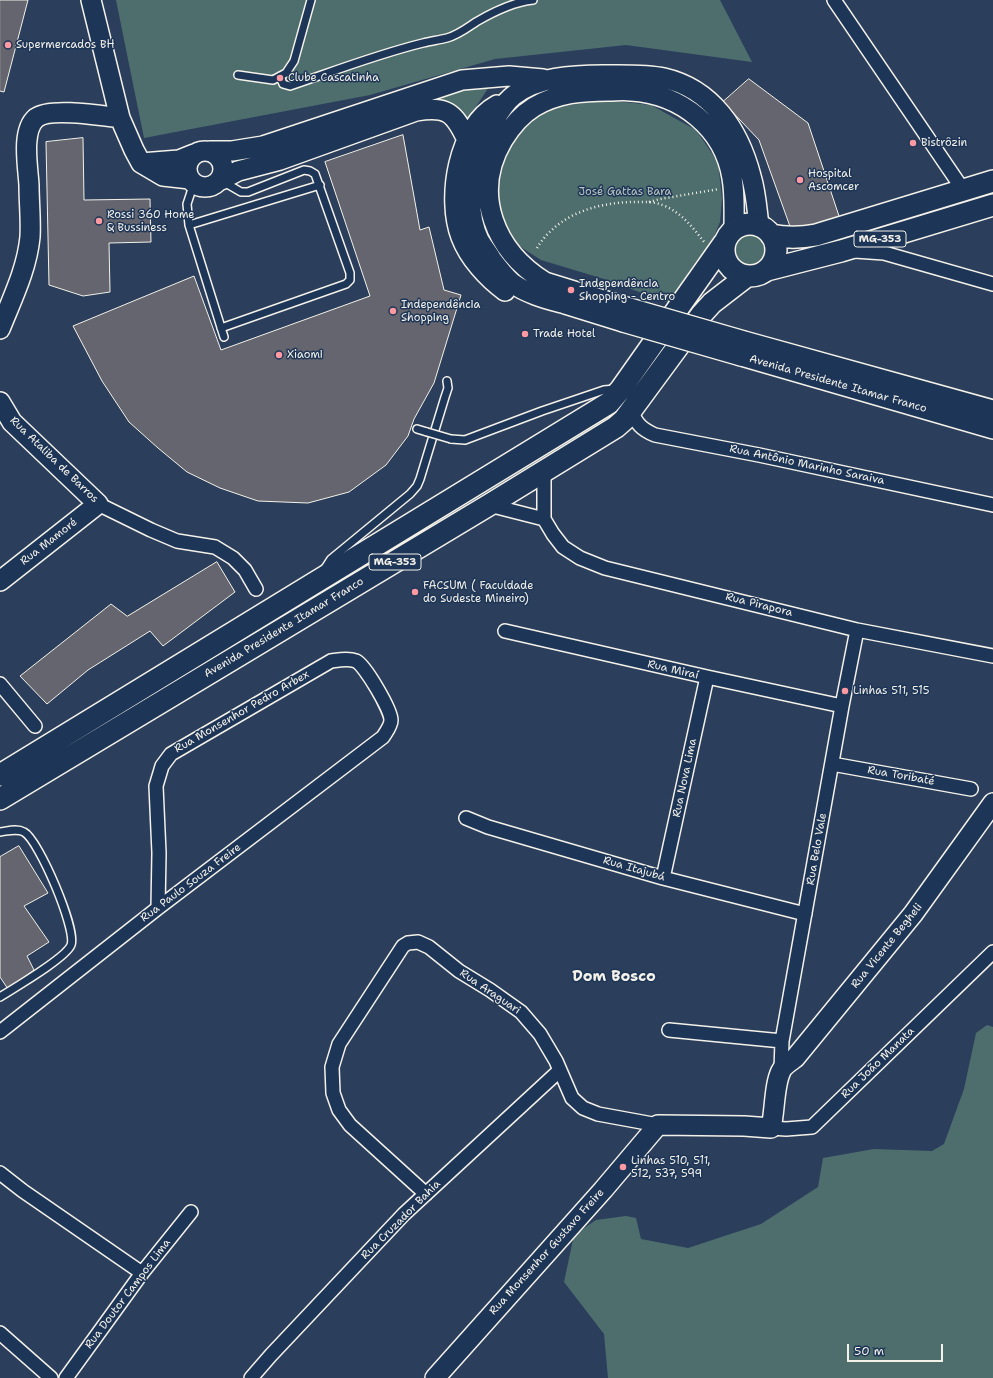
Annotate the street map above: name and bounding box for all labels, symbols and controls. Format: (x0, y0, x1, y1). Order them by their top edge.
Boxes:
place label: Supermercados BH (16, 38, 114, 52)
marker: Supermercados BH (3, 40, 13, 50)
place label: Clube Cascatinha (288, 71, 379, 85)
marker: Clube Cascatinha (275, 73, 285, 83)
place label: Bistrôzin (921, 136, 967, 150)
marker: Bistrôzin (908, 138, 918, 148)
place label: Hospital Ascomcer (808, 167, 859, 193)
marker: Hospital Ascomcer (795, 175, 805, 185)
park label: José Gattas Bara (579, 185, 671, 199)
place label: Rossi 360 Home & Bussiness (107, 208, 195, 234)
marker: Rossi 360 Home & Bussiness (94, 216, 104, 226)
road number: MG-353 (854, 231, 906, 247)
place label: Independência Shopping - Centro (579, 277, 675, 303)
marker: Independência Shopping - Centro (566, 285, 576, 295)
place label: Independência Shopping (401, 298, 480, 324)
marker: Independência Shopping (388, 306, 398, 316)
place label: Trade Hotel (533, 327, 595, 341)
marker: Trade Hotel (520, 329, 530, 339)
place label: Xiaomi (287, 348, 323, 362)
marker: Xiaomi (274, 350, 284, 360)
street label: Avenida Presidente Itamar Franco (748, 352, 928, 416)
street label: Rua Ataliba de Barros (7, 414, 101, 506)
street label: Rua Antônio Marinho Saraiva (728, 442, 886, 488)
street label: Rua Mamoré (18, 516, 80, 568)
road number: MG-353 (369, 554, 421, 570)
street label: Avenida Presidente Itamar Franco (202, 575, 366, 681)
place label: FACSUM ( Faculdade do Sudeste Mineiro) (423, 579, 533, 605)
marker: FACSUM ( Faculdade do Sudeste Mineiro) (410, 587, 420, 597)
street label: Rua Pirapora (724, 590, 794, 620)
street label: Rua Miraí (646, 658, 700, 682)
street label: Rua Monsenhor Pedro Arbex (172, 668, 312, 756)
place label: Linhas 511, 515 (853, 684, 930, 698)
marker: Linhas 511, 515 (840, 686, 850, 696)
street label: Rua Nova Lima (670, 737, 700, 819)
street label: Rua Toribaté (866, 764, 936, 788)
street label: Rua Belo Vale (804, 812, 830, 886)
street label: Rua Paulo Souza Freire (138, 841, 244, 925)
street label: Rua Itajubá (602, 854, 666, 884)
street label: Rua Vicente Begheli (849, 901, 925, 991)
street label: Rua Araguari (457, 967, 523, 1017)
district label: Dom Bosco (572, 968, 656, 986)
street label: Rua João Manata (839, 1025, 917, 1101)
place label: Linhas 510, 511, 512, 537, 599 (631, 1154, 710, 1180)
marker: Linhas 510, 511, 512, 537, 599 (618, 1162, 628, 1172)
street label: Rua Cruzador Bahia (359, 1178, 443, 1262)
street label: Rua Monsenhor Gustavo Freire (487, 1186, 607, 1318)
street label: Rua Doutor Campos Lima (82, 1236, 174, 1352)
scale bar (849, 1336, 945, 1362)
text: 50 m (854, 1343, 884, 1359)

